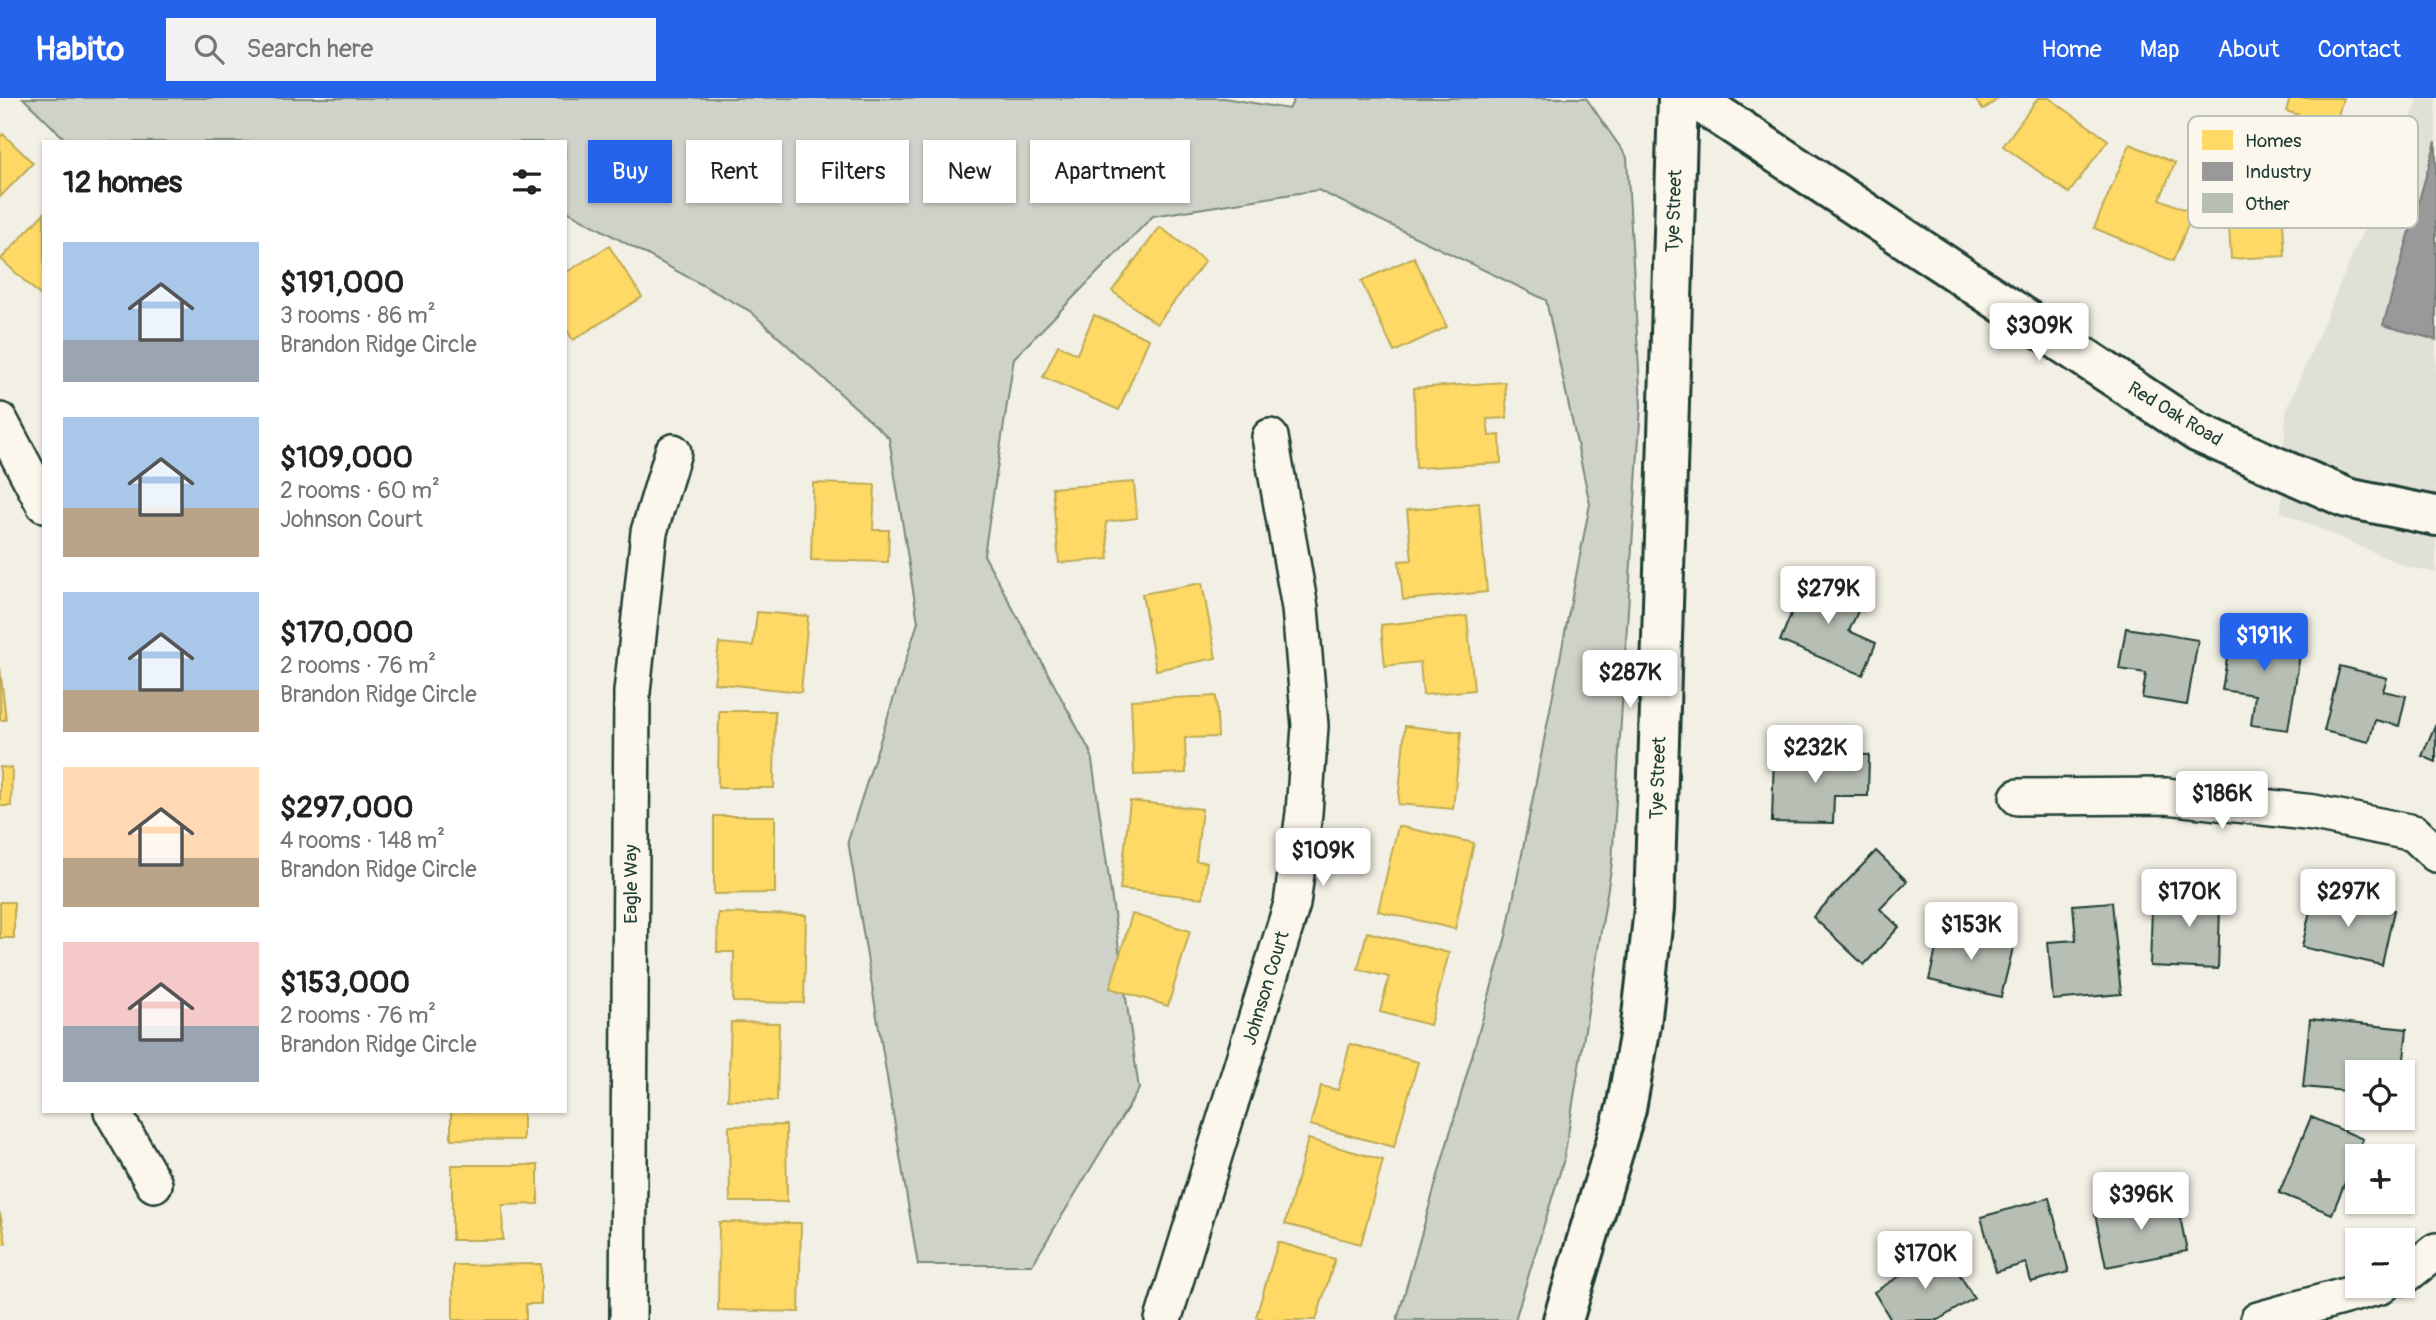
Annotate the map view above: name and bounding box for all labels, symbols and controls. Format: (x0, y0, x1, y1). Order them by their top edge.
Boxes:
search box (166, 18, 656, 81)
text: Habito (35, 29, 124, 70)
icon: search (190, 30, 228, 68)
text: Search here (246, 33, 373, 65)
text: Home (2041, 35, 2102, 64)
text: Map (2140, 35, 2180, 64)
text: About (2218, 35, 2280, 64)
text: Contact (2318, 35, 2401, 64)
legend (2188, 116, 2418, 228)
text: Homes (2245, 129, 2302, 153)
chip: Buy (588, 140, 672, 203)
chip: Rent (686, 140, 782, 203)
chip: Filters (796, 140, 909, 203)
chip: New (923, 140, 1016, 203)
chip: Apartment (1030, 140, 1190, 203)
text: Industry (2245, 160, 2311, 184)
icon: filters (508, 163, 546, 201)
text: 12 homes (63, 164, 182, 201)
street label: Tye Street (1661, 169, 1687, 253)
text: Other (2245, 192, 2290, 216)
text: $191,000 (280, 264, 404, 301)
icon: home (119, 270, 203, 354)
text: 3 rooms · 86 m² (280, 301, 436, 330)
pin: $309K (1990, 303, 2088, 363)
text: $309K (2006, 311, 2072, 340)
text: Brandon Ridge Circle (280, 330, 477, 359)
street label: Red Oak Road (2123, 376, 2227, 452)
text: $109,000 (280, 439, 413, 476)
icon: home (119, 445, 203, 529)
text: 2 rooms · 60 m² (280, 476, 440, 505)
text: Johnson Court (280, 505, 423, 534)
pin: $279K (1779, 566, 1877, 626)
text: $279K (1796, 574, 1860, 603)
text: $170,000 (280, 614, 413, 651)
pin: $191K (2215, 614, 2313, 673)
icon: home (119, 620, 203, 704)
text: $191K (2236, 621, 2292, 650)
pin: $287K (1581, 650, 1679, 710)
text: 2 rooms · 76 m² (280, 651, 436, 680)
text: $287K (1599, 658, 1661, 687)
text: Brandon Ridge Circle (280, 680, 477, 709)
pin: $232K (1766, 726, 1864, 785)
text: $232K (1783, 733, 1847, 762)
street label: Tye Street (1645, 736, 1671, 820)
pin: $186K (2173, 772, 2271, 831)
text: $186K (2192, 779, 2252, 808)
text: $297,000 (280, 789, 413, 826)
icon: home (119, 795, 203, 879)
text: 4 rooms · 148 m² (280, 826, 445, 855)
pin: $109K (1274, 828, 1372, 888)
text: $109K (1292, 836, 1354, 865)
street label: Eagle Way (619, 844, 643, 924)
text: Brandon Ridge Circle (280, 855, 477, 884)
pin: $170K (2140, 870, 2238, 929)
pin: $297K (2299, 870, 2397, 929)
text: $170K (2157, 877, 2221, 906)
text: $297K (2316, 877, 2380, 906)
pin: $153K (1922, 902, 2020, 962)
text: $153K (1941, 910, 2001, 939)
street label: Johnson Court (1237, 928, 1295, 1048)
text: $153,000 (280, 964, 410, 1001)
icon: home (119, 970, 203, 1054)
text: 2 rooms · 76 m² (280, 1001, 436, 1030)
text: Brandon Ridge Circle (280, 1030, 477, 1059)
map controls (2345, 1060, 2415, 1298)
button: locate (2345, 1060, 2415, 1130)
button: + (2345, 1144, 2415, 1214)
pin: $396K (2092, 1172, 2190, 1232)
text: $396K (2109, 1180, 2173, 1209)
button: − (2345, 1228, 2415, 1298)
pin: $170K (1876, 1232, 1974, 1291)
text: $170K (1893, 1239, 1957, 1268)

